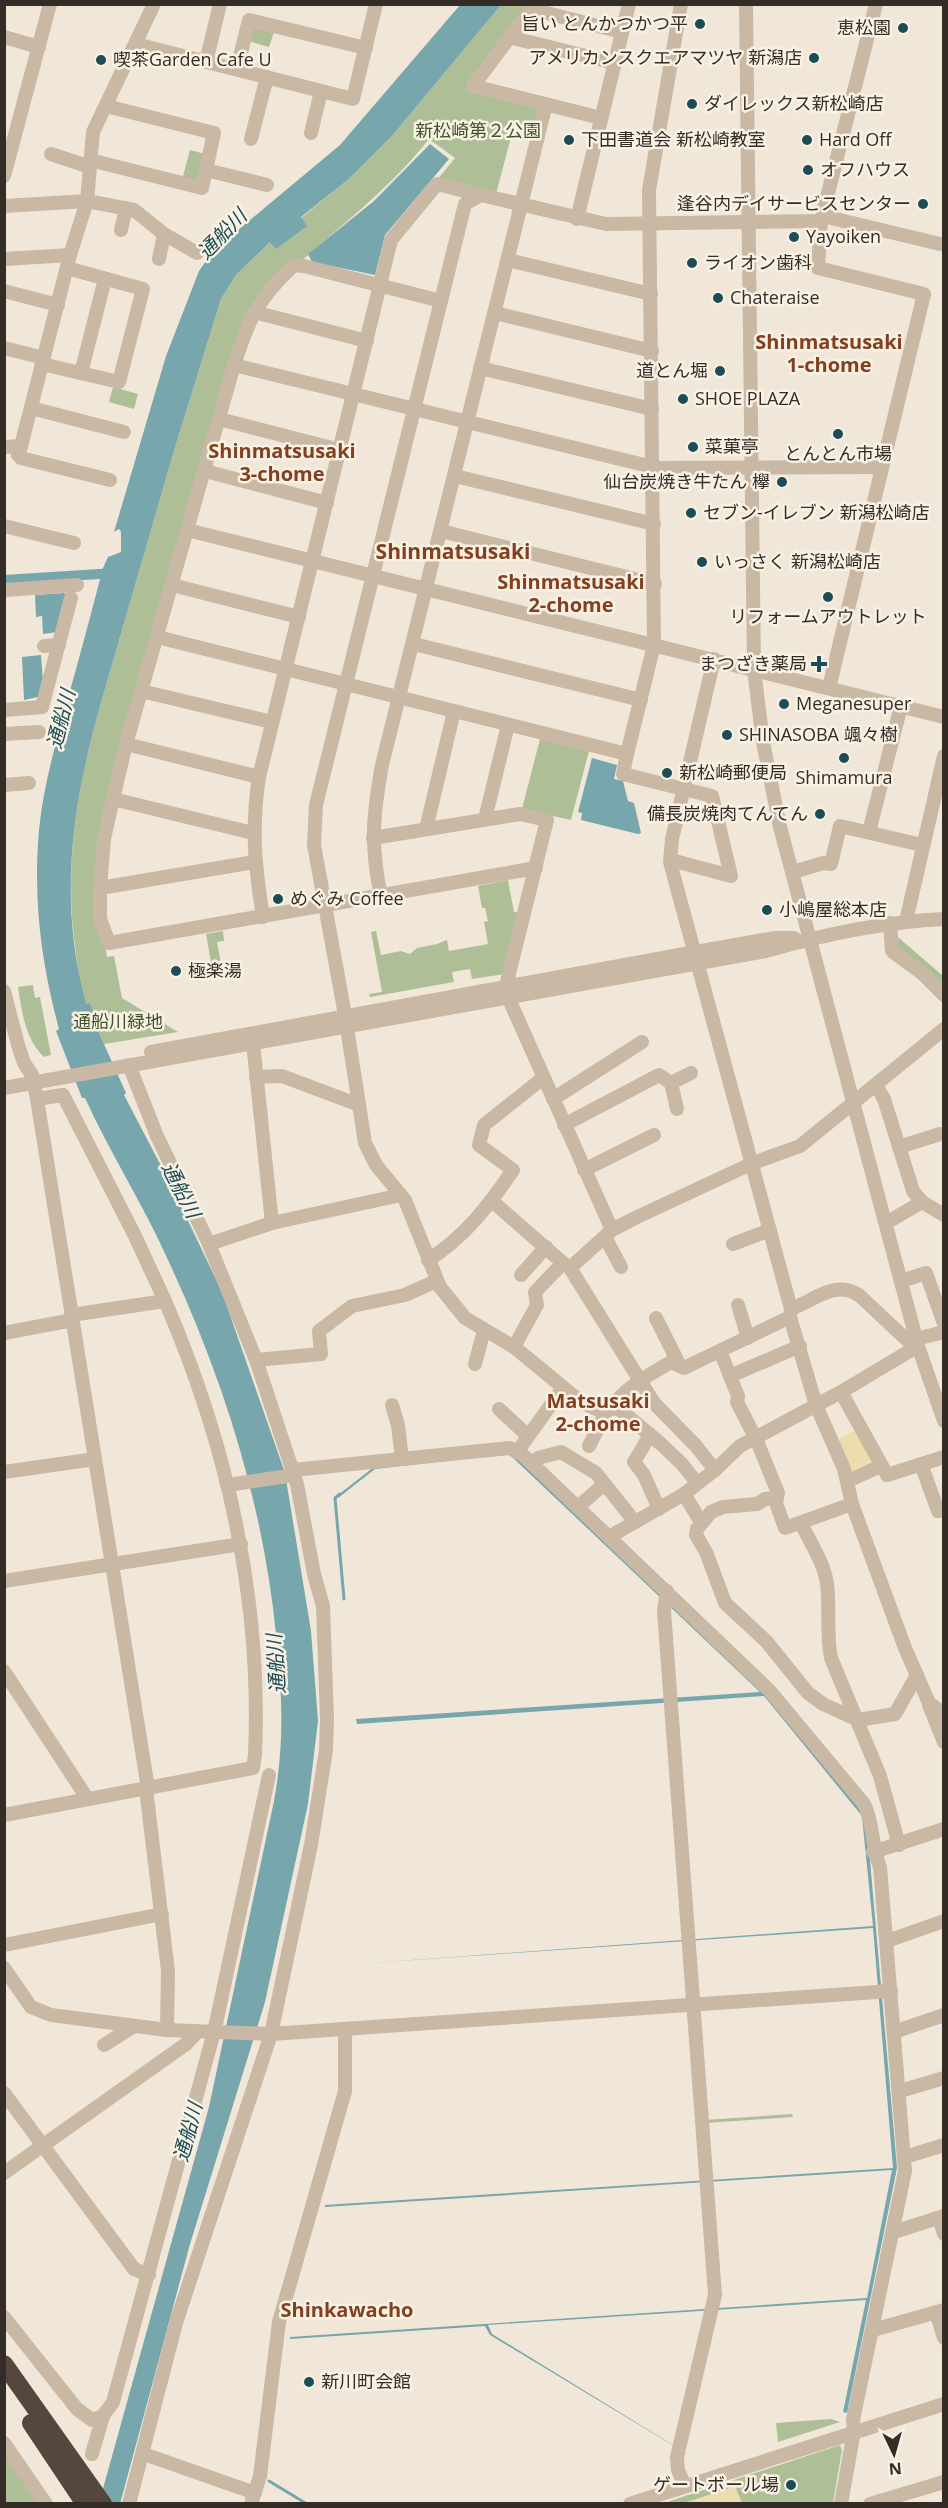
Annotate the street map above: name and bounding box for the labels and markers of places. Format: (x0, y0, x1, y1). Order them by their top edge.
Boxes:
place label: 旨い とんかつかつ平 (521, 11, 688, 35)
place label: 恵松園 (837, 15, 891, 39)
marker: 旨い とんかつかつ平 (693, 17, 707, 31)
marker: 恵松園 (896, 21, 910, 35)
place label: アメリカンスクエアマツヤ 新潟店 (529, 45, 802, 69)
place label: 喫茶Garden Cafe U (113, 47, 272, 71)
marker: アメリカンスクエアマツヤ 新潟店 (807, 51, 821, 65)
marker: 喫茶Garden Cafe U (94, 53, 108, 67)
place label: ダイレックス新松崎店 (704, 91, 883, 115)
marker: ダイレックス新松崎店 (685, 97, 699, 111)
place label: 下田書道会 新松崎教室 (581, 127, 766, 151)
place label: Hard Off (819, 127, 892, 151)
marker: 下田書道会 新松崎教室 (562, 133, 576, 147)
marker: Hard Off (800, 133, 814, 147)
place label: オフハウス (820, 157, 910, 181)
marker: オフハウス (801, 163, 815, 177)
place label: 逢谷内デイサービスセンター (677, 191, 911, 215)
marker: 逢谷内デイサービスセンター (916, 197, 930, 211)
place label: Yayoiken (806, 224, 881, 248)
marker: Yayoiken (787, 230, 801, 244)
place label: ライオン歯科 (704, 250, 812, 274)
marker: ライオン歯科 (685, 256, 699, 270)
place label: Chateraise (730, 285, 820, 309)
marker: Chateraise (711, 291, 725, 305)
place label: 道とん堀 (636, 358, 708, 382)
marker: 道とん堀 (713, 364, 727, 378)
place label: SHOE PLAZA (695, 386, 801, 410)
marker: SHOE PLAZA (676, 392, 690, 406)
marker: とんとん市場 (831, 427, 845, 441)
place label: 菜菓亭 (705, 434, 759, 458)
marker: 菜菓亭 (686, 440, 700, 454)
place label: とんとん市場 (784, 441, 892, 465)
place label: 仙台炭焼き牛たん 欅 (603, 469, 770, 493)
marker: 仙台炭焼き牛たん 欅 (775, 475, 789, 489)
place label: セブン-イレブン 新潟松崎店 (703, 500, 929, 524)
marker: セブン-イレブン 新潟松崎店 (684, 506, 698, 520)
place label: いっさく 新潟松崎店 (714, 549, 881, 573)
marker: いっさく 新潟松崎店 (695, 555, 709, 569)
marker: リフォームアウトレット (821, 590, 835, 604)
place label: リフォームアウトレット (729, 604, 927, 628)
place label: まつざき薬局 (699, 651, 807, 675)
marker: まつざき薬局 (812, 657, 826, 671)
place label: Meganesuper (796, 691, 912, 715)
marker: Meganesuper (777, 697, 791, 711)
place label: SHINASOBA 颯々樹 (739, 722, 898, 746)
marker: SHINASOBA 颯々樹 (720, 728, 734, 742)
marker: Shimamura (837, 751, 851, 765)
place label: 新松崎郵便局 (679, 760, 787, 784)
place label: Shimamura (795, 765, 893, 789)
marker: 新松崎郵便局 (660, 766, 674, 780)
place label: 備長炭焼肉てんてん (647, 801, 808, 825)
marker: 備長炭焼肉てんてん (813, 807, 827, 821)
place label: めぐみ Coffee (290, 886, 404, 910)
marker: めぐみ Coffee (271, 892, 285, 906)
place label: 小嶋屋総本店 (779, 897, 887, 921)
marker: 小嶋屋総本店 (760, 903, 774, 917)
place label: 極楽湯 (188, 958, 242, 982)
marker: 極楽湯 (169, 964, 183, 978)
place label: 新川町会館 (321, 2369, 411, 2393)
marker: 新川町会館 (302, 2375, 316, 2389)
place label: ゲートボール場 (653, 2472, 779, 2496)
marker: ゲートボール場 (784, 2478, 798, 2492)

